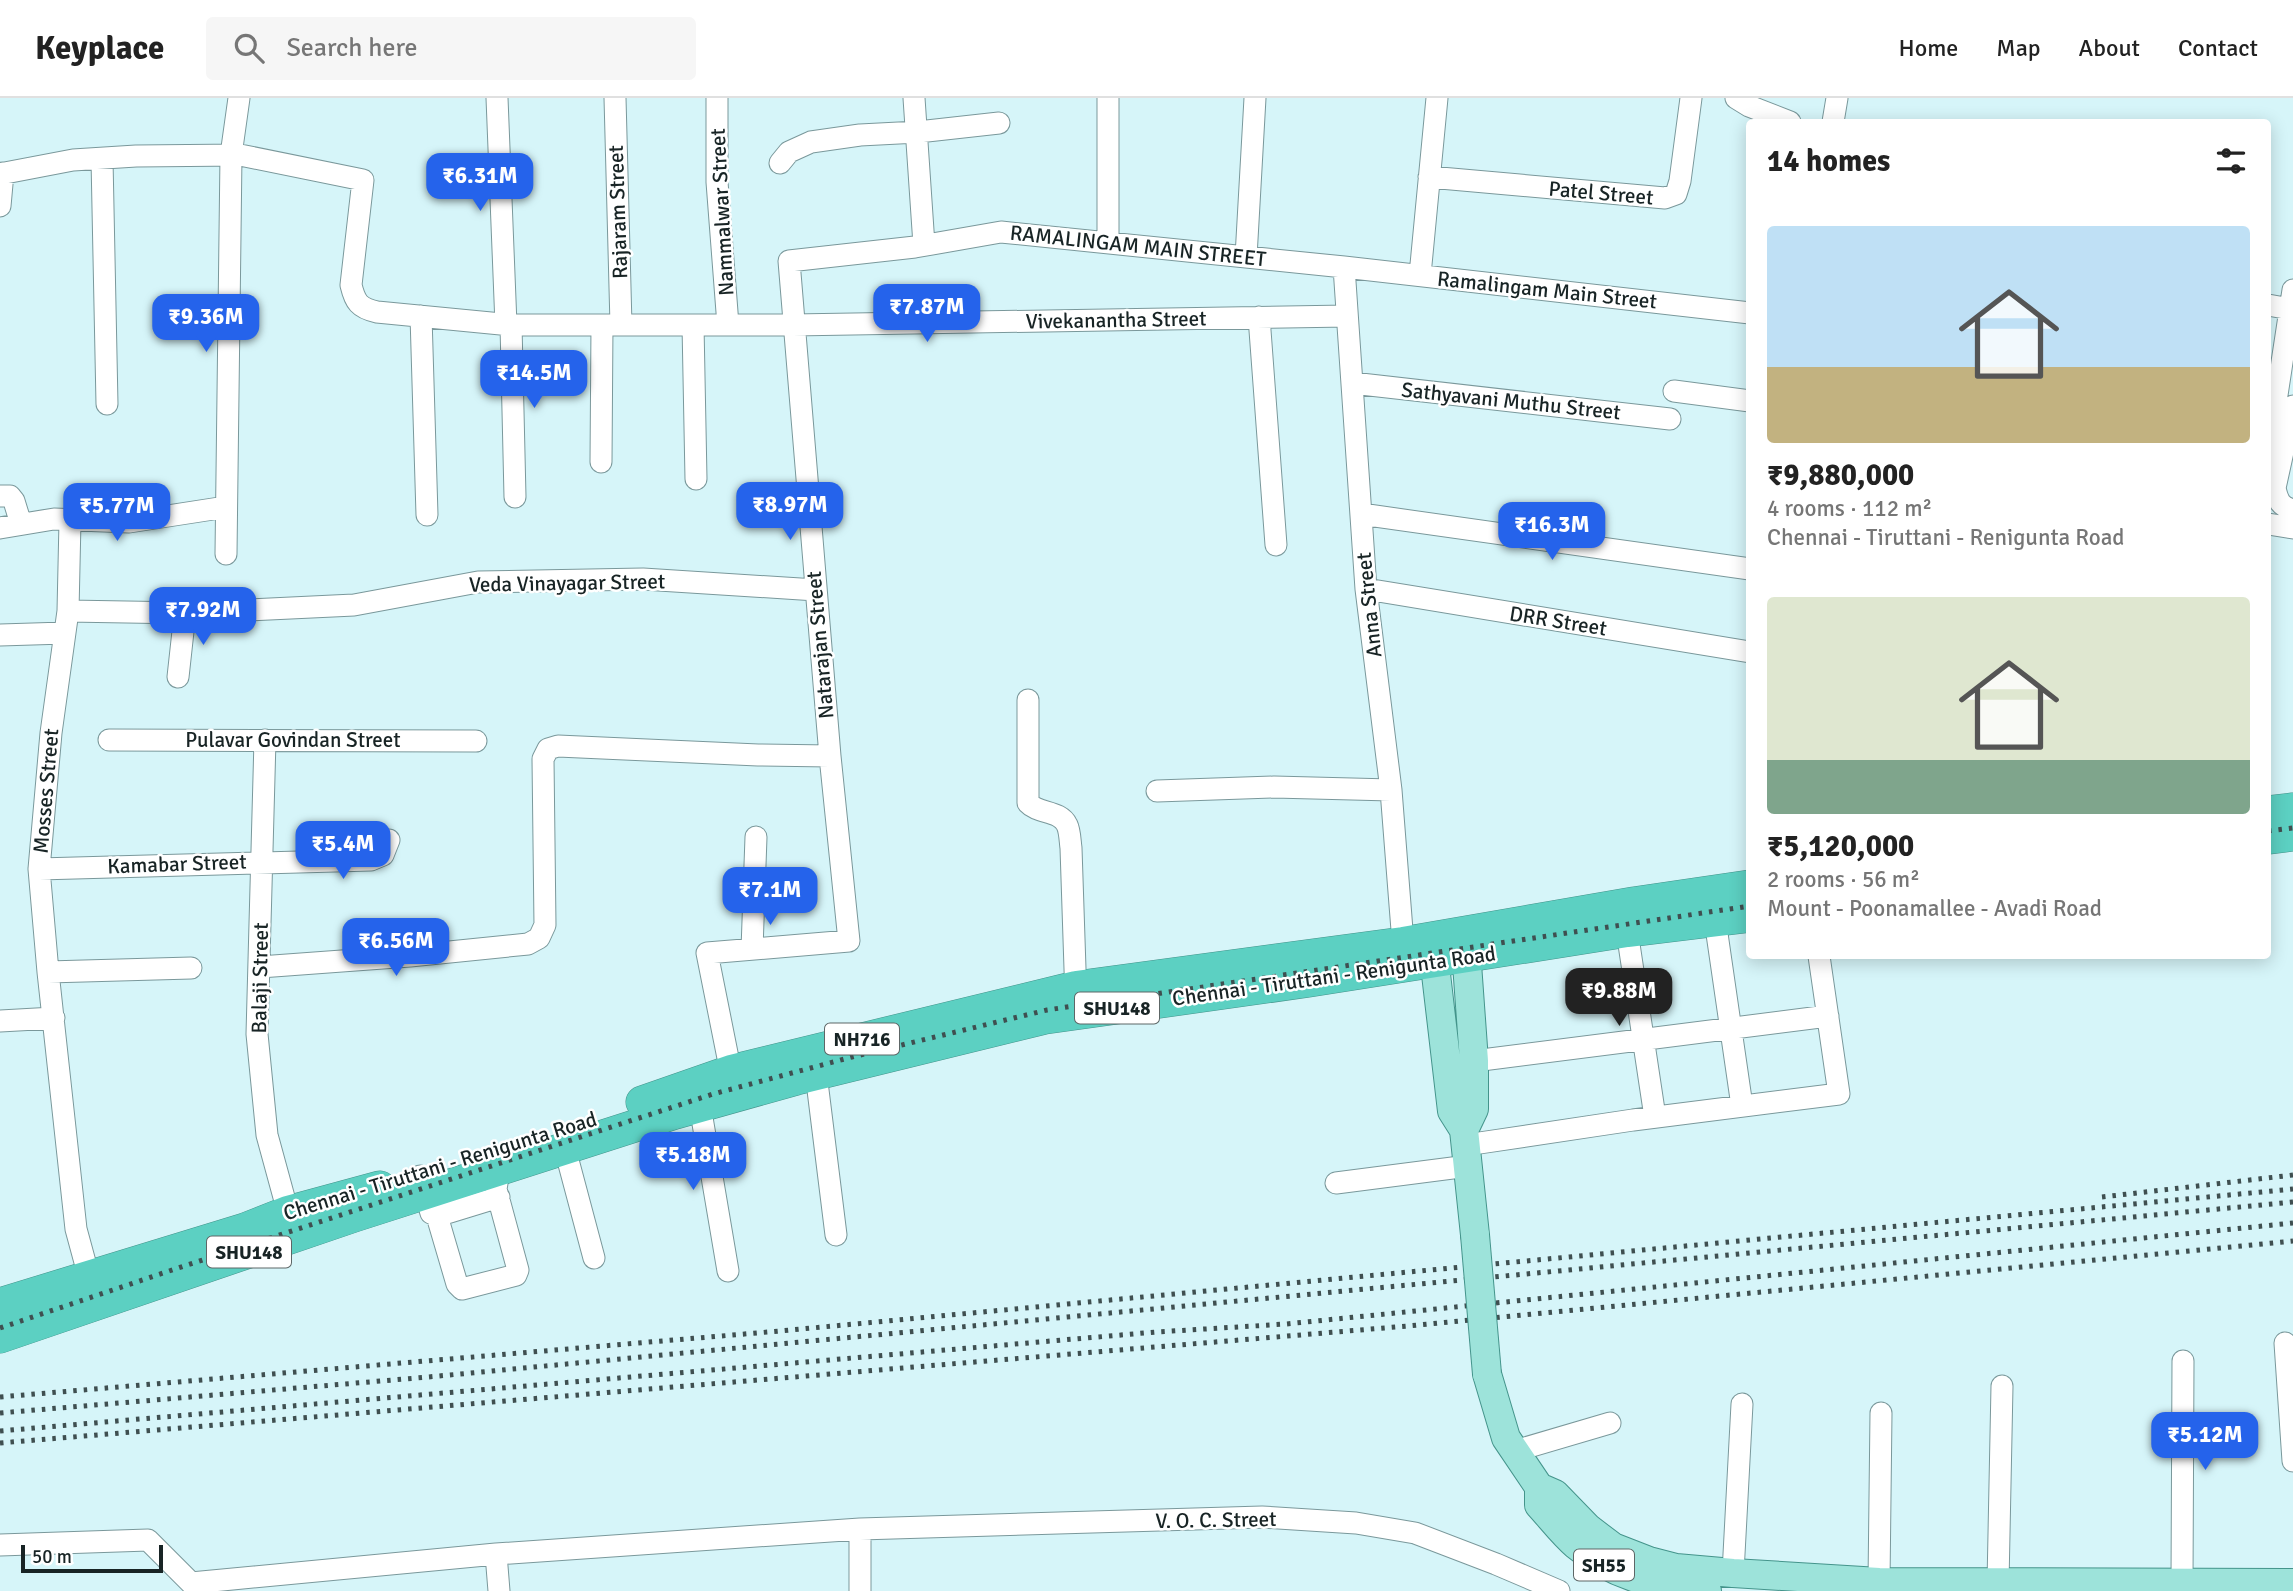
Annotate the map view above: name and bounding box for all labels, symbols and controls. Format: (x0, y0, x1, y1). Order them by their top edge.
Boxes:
search box (206, 17, 696, 80)
text: Keyplace (35, 28, 164, 69)
icon: search (230, 29, 268, 67)
text: Search here (286, 32, 418, 64)
text: Home (1898, 33, 1958, 63)
text: Map (1996, 33, 2041, 63)
text: About (2079, 33, 2140, 63)
text: Contact (2178, 33, 2258, 63)
street label: Nammalwar Street (705, 128, 739, 296)
icon: filters (2212, 142, 2250, 180)
text: 14 homes (1767, 143, 1890, 180)
street label: Rajaram Street (603, 145, 633, 279)
pin: ₹6.31M (423, 153, 537, 213)
text: ₹6.31M (442, 161, 518, 190)
street label: Patel Street (1548, 175, 1654, 211)
street label: RAMALINGAM MAIN STREET (1009, 220, 1268, 272)
street label: Ramalingam Main Street (1436, 266, 1658, 314)
icon: home (1946, 271, 2072, 397)
pin: ₹7.87M (870, 285, 984, 344)
text: ₹7.87M (889, 292, 965, 321)
pin: ₹9.36M (149, 294, 263, 354)
text: ₹9.36M (168, 302, 244, 331)
street label: Vivekanantha Street (1025, 305, 1207, 335)
pin: ₹14.5M (477, 350, 591, 410)
text: ₹14.5M (496, 358, 572, 387)
street label: Sathyavani Muthu Street (1400, 377, 1622, 425)
text: ₹9,880,000 (1767, 457, 1914, 494)
pin: ₹8.97M (733, 482, 847, 542)
pin: ₹5.77M (60, 484, 174, 543)
text: ₹8.97M (752, 490, 828, 519)
text: ₹5.77M (79, 491, 155, 520)
text: 4 rooms · 112 m² (1767, 494, 1932, 523)
pin: ₹16.3M (1495, 503, 1609, 562)
text: ₹16.3M (1514, 510, 1590, 539)
text: Chennai - Tiruttani - Renigunta Road (1767, 523, 2124, 552)
street label: Anna Street (1351, 551, 1387, 659)
street label: Veda Vinayagar Street (469, 568, 665, 598)
street label: Natarajan Street (801, 570, 839, 720)
pin: ₹7.92M (146, 588, 260, 647)
text: ₹7.92M (165, 595, 241, 624)
street label: DRR Street (1507, 600, 1609, 642)
icon: home (1946, 642, 2072, 768)
street label: Mosses Street (28, 727, 64, 855)
street label: Pulavar Govindan Street (185, 727, 401, 753)
pin: ₹5.4M (294, 822, 392, 881)
text: ₹5,120,000 (1767, 828, 1914, 865)
text: ₹5.4M (311, 829, 375, 858)
street label: Kamabar Street (107, 849, 247, 879)
text: 2 rooms · 56 m² (1767, 865, 1920, 894)
pin: ₹7.1M (721, 868, 819, 927)
text: ₹7.1M (738, 875, 802, 904)
text: Mount - Poonamallee - Avadi Road (1767, 894, 2102, 923)
pin: ₹6.56M (339, 918, 453, 978)
street label: Balaji Street (246, 922, 274, 1034)
text: ₹6.56M (358, 926, 434, 955)
street label: Chennai - Tiruttani - Renigunta Road (1171, 940, 1497, 1012)
pin: ₹9.88M (1562, 968, 1676, 1028)
text: ₹9.88M (1581, 976, 1657, 1005)
road number: SHU148 (1075, 992, 1159, 1024)
road number: NH716 (825, 1023, 899, 1054)
street label: Chennai - Tiruttani - Renigunta Road (280, 1106, 600, 1226)
pin: ₹5.18M (636, 1132, 750, 1192)
text: ₹5.18M (655, 1140, 731, 1169)
road number: SHU148 (207, 1236, 291, 1268)
pin: ₹5.12M (2148, 1412, 2262, 1472)
text: ₹5.12M (2167, 1420, 2243, 1449)
street label: V. O. C. Street (1155, 1506, 1277, 1534)
scale bar (21, 1542, 163, 1574)
text: 50 m (32, 1545, 72, 1569)
road number: SH55 (1574, 1550, 1634, 1581)

